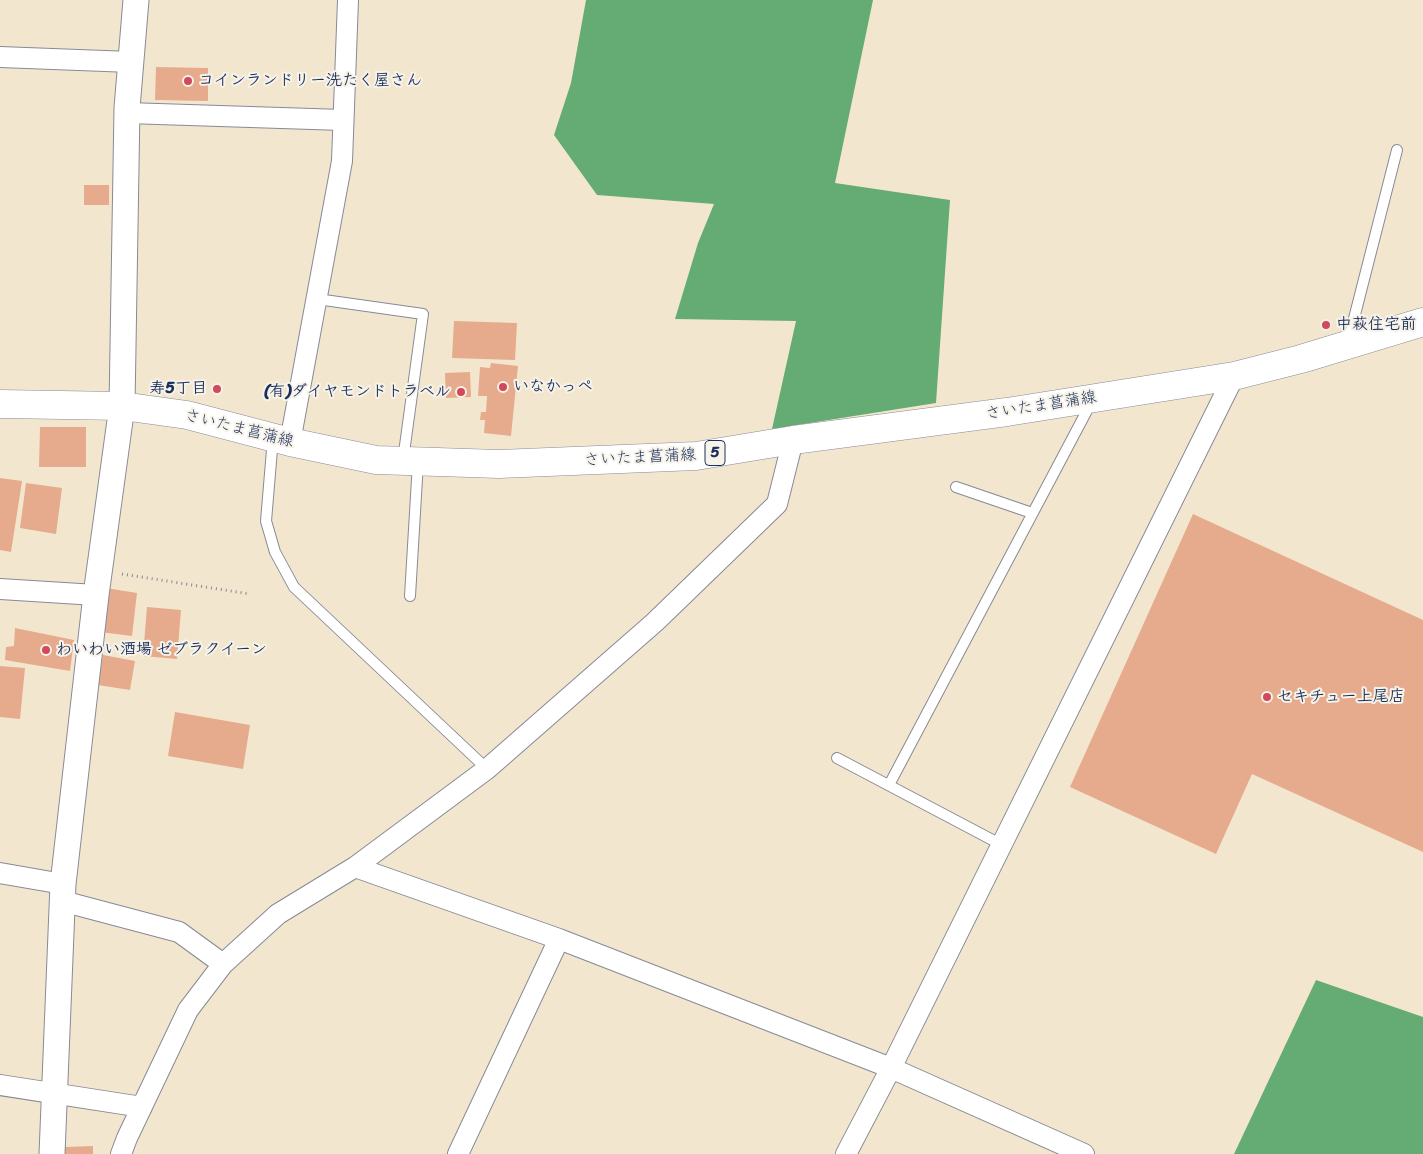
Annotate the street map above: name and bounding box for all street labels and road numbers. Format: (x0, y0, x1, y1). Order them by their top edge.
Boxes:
street label: さいたま菖蒲線 (984, 388, 1098, 424)
street label: さいたま菖蒲線 (182, 406, 296, 452)
road number: 5 (705, 440, 725, 466)
street label: さいたま菖蒲線 (584, 445, 696, 471)

